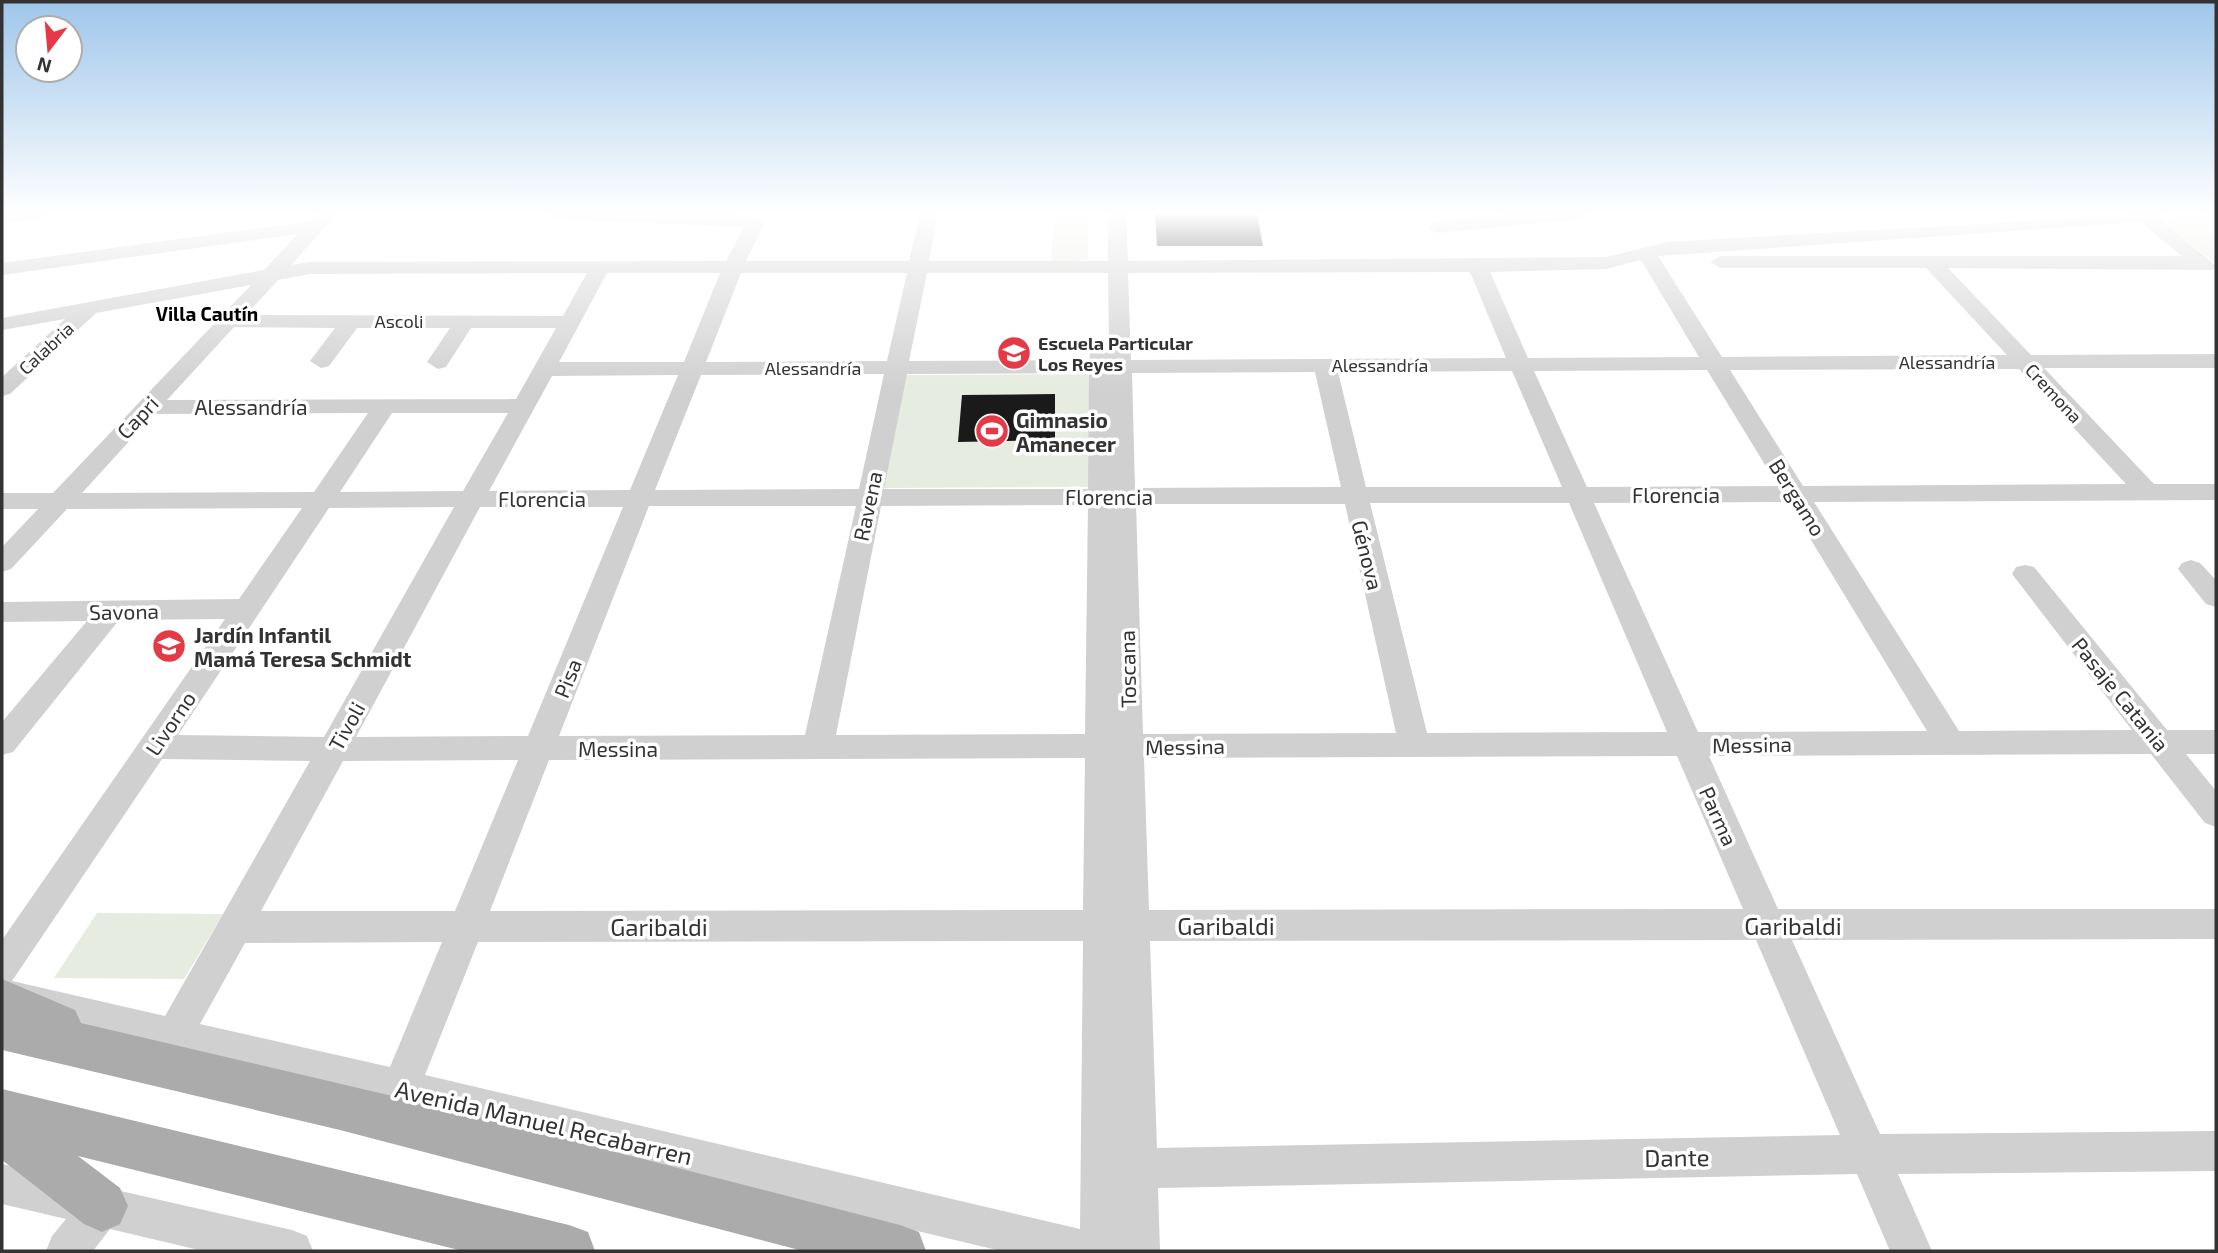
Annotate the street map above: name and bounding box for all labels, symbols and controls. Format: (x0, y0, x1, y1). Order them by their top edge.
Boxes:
north arrow (14, 14, 84, 84)
text: N (34, 53, 54, 79)
district label: Villa Cautín (156, 302, 258, 325)
street label: Ascoli (374, 310, 424, 332)
street label: Calabria (14, 317, 78, 379)
place label: Escuela Particular Los Reyes (1038, 332, 1193, 375)
school or university icon: Escuela Particular Los Reyes (995, 334, 1033, 372)
street label: Alessandría (1899, 351, 1995, 373)
street label: Alessandría (1332, 354, 1428, 376)
street label: Alessandría (765, 357, 861, 379)
street label: Cremona (2021, 359, 2087, 427)
street label: Capri (111, 390, 163, 444)
street label: Alessandría (195, 394, 307, 419)
place label: Gimnasio Amanecer (1016, 407, 1116, 456)
sports icon: Gimnasio Amanecer (973, 412, 1011, 450)
street label: Bergamo (1765, 454, 1831, 540)
street label: Ravena (847, 469, 887, 543)
street label: Florencia (1632, 482, 1720, 507)
street label: Florencia (1065, 484, 1153, 509)
street label: Florencia (498, 486, 586, 511)
street label: Génova (1347, 518, 1389, 592)
street label: Savona (89, 598, 159, 624)
place label: Jardín Infantil Mamá Teresa Schmidt (194, 622, 412, 671)
school or university icon: Jardín Infantil Mamá Teresa Schmidt (150, 627, 188, 665)
street label: Toscana (1114, 630, 1140, 708)
street label: Pasaje Catania (2067, 632, 2175, 757)
street label: Pisa (548, 655, 586, 701)
street label: Livorno (140, 686, 200, 760)
street label: Tivoli (323, 697, 369, 755)
street label: Messina (1712, 731, 1792, 757)
street label: Messina (1145, 733, 1225, 759)
street label: Messina (578, 736, 658, 761)
street label: Parma (1695, 783, 1743, 849)
street label: Garibaldi (1177, 911, 1275, 940)
street label: Garibaldi (1744, 911, 1842, 940)
street label: Garibaldi (610, 912, 708, 941)
street label: Avenida Manuel Recabarren (393, 1074, 695, 1170)
street label: Dante (1644, 1142, 1710, 1172)

